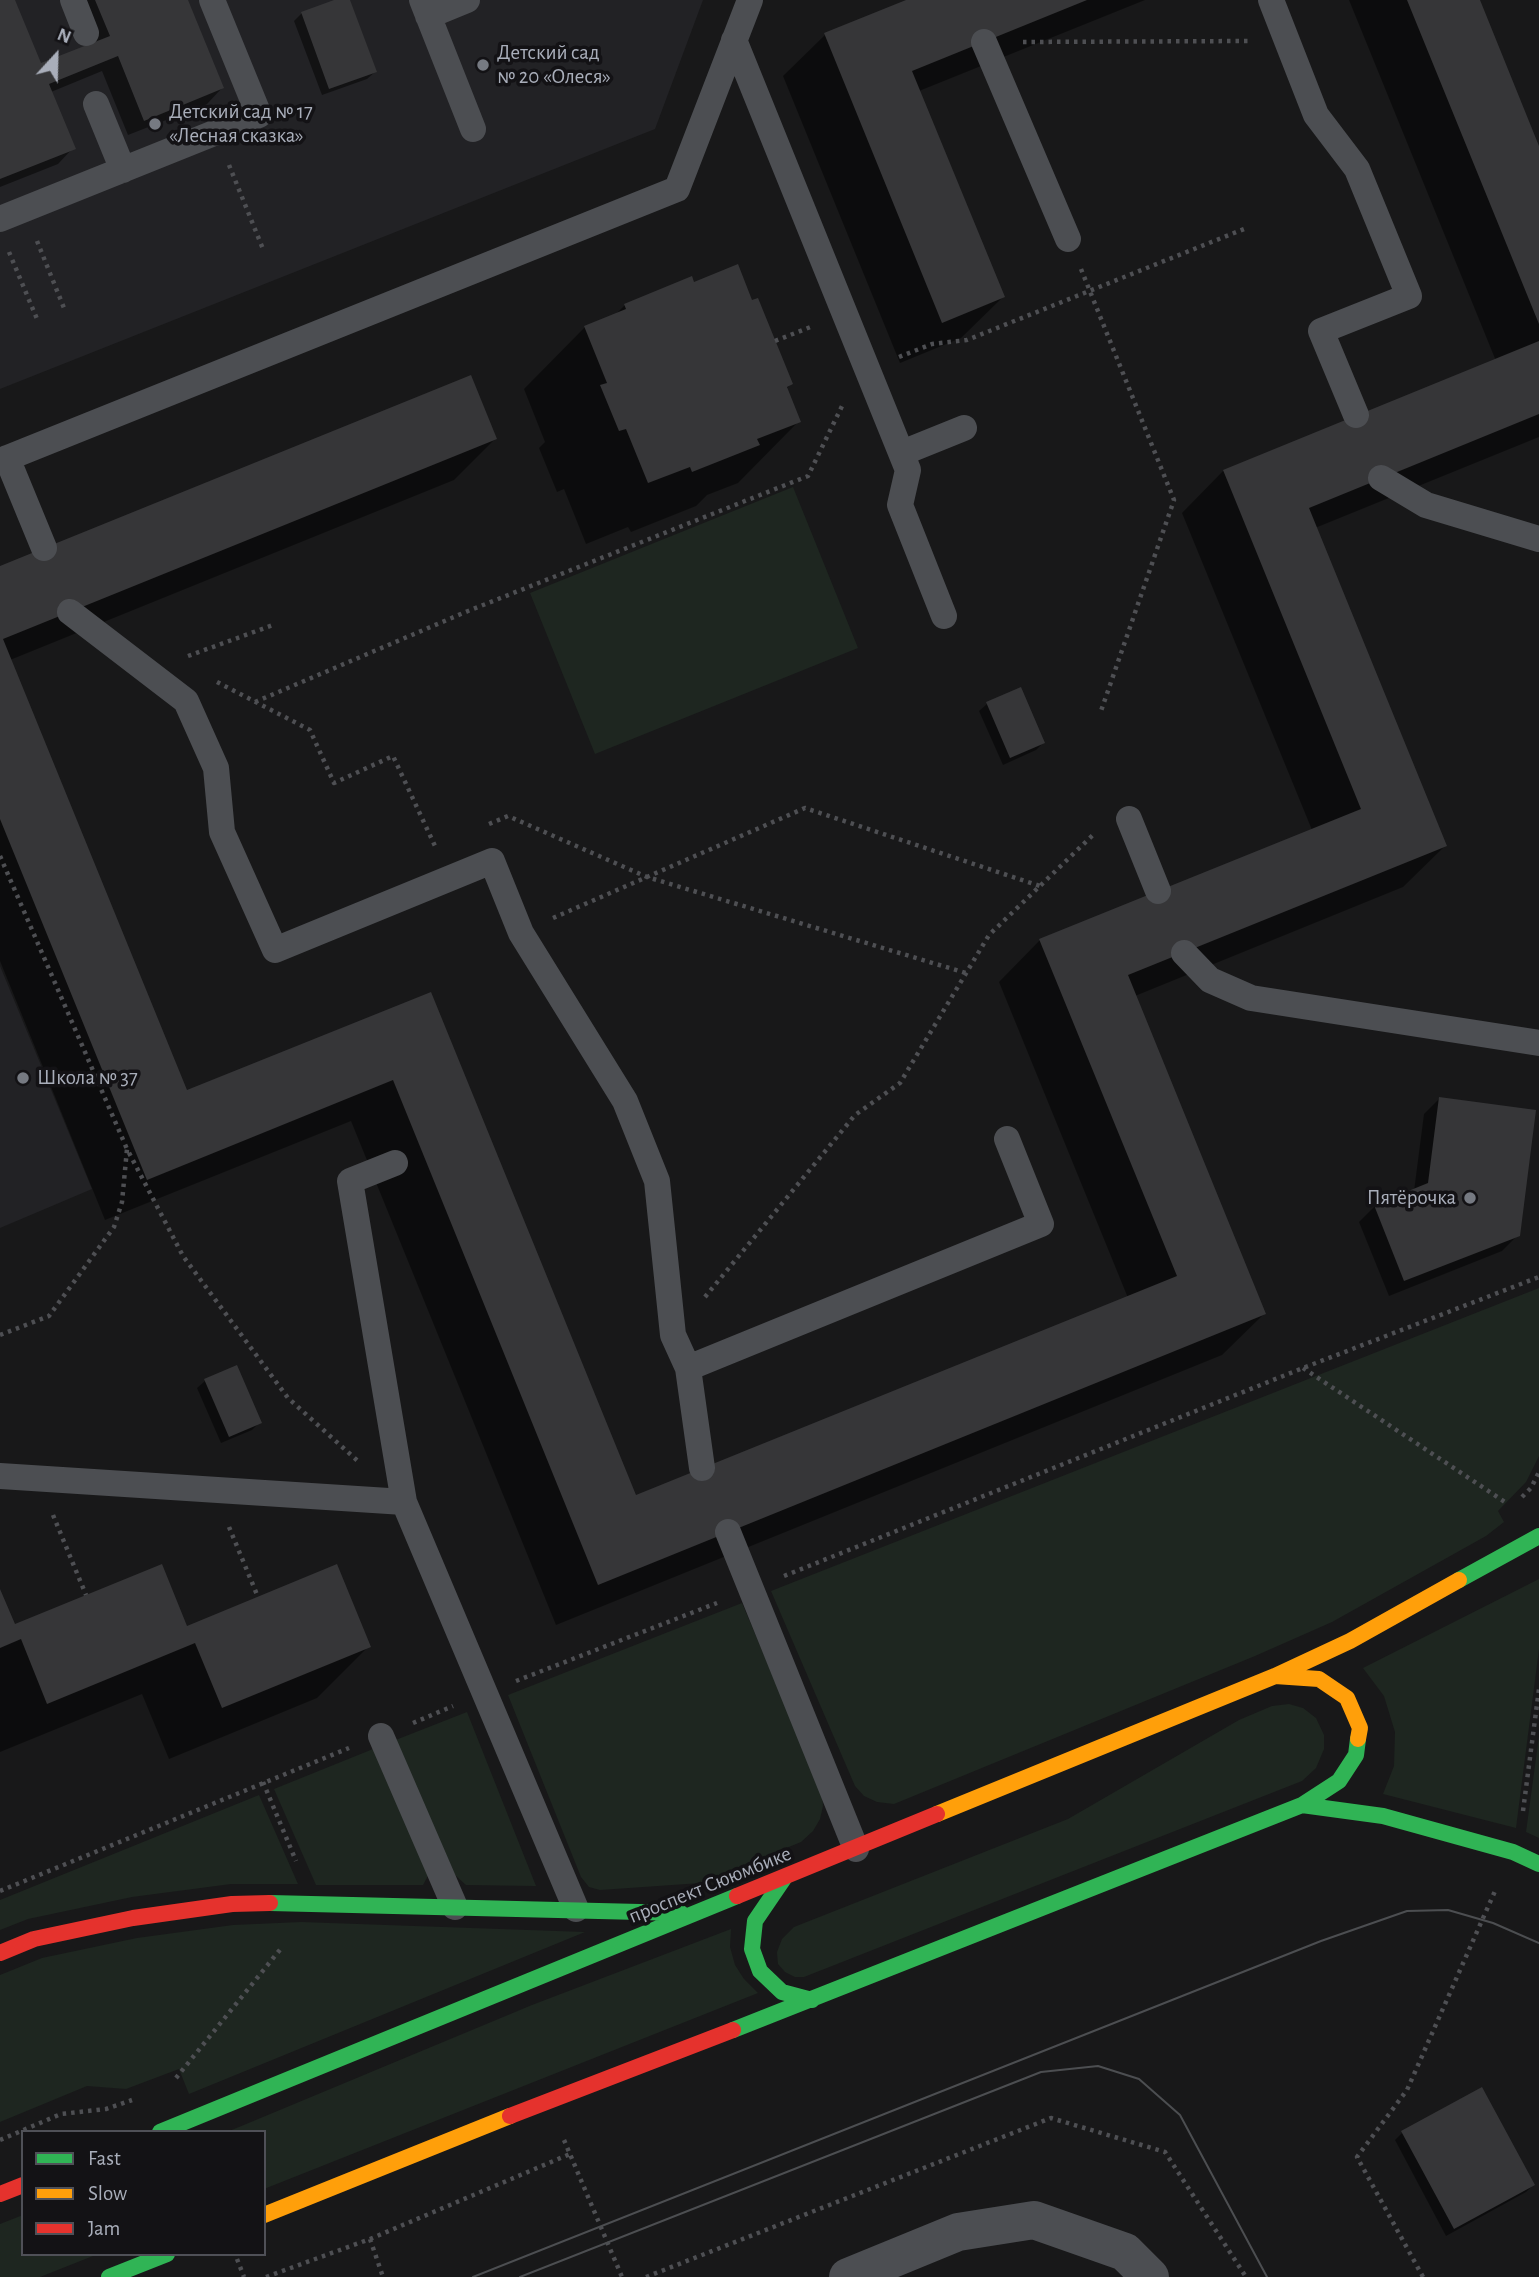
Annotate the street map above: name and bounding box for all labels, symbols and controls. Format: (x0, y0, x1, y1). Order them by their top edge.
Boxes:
north arrow (21, 21, 91, 91)
text: N (54, 25, 74, 47)
place label: Детский сад № 20 «Олеся» (497, 40, 611, 90)
marker: Детский сад № 20 «Олеся» (475, 57, 491, 73)
place label: Детский сад № 17 «Лесная сказка» (169, 99, 313, 149)
marker: Детский сад № 17 «Лесная сказка» (147, 116, 163, 132)
place label: Школа № 37 (37, 1065, 138, 1091)
marker: Школа № 37 (15, 1070, 31, 1086)
place label: Пятёрочка (1367, 1185, 1456, 1211)
marker: Пятёрочка (1462, 1190, 1478, 1206)
street label: проспект Сююмбике (625, 1841, 795, 1929)
legend (21, 2130, 266, 2256)
text: Fast (88, 2148, 121, 2169)
text: Slow (88, 2183, 127, 2204)
text: Jam (88, 2218, 120, 2239)

